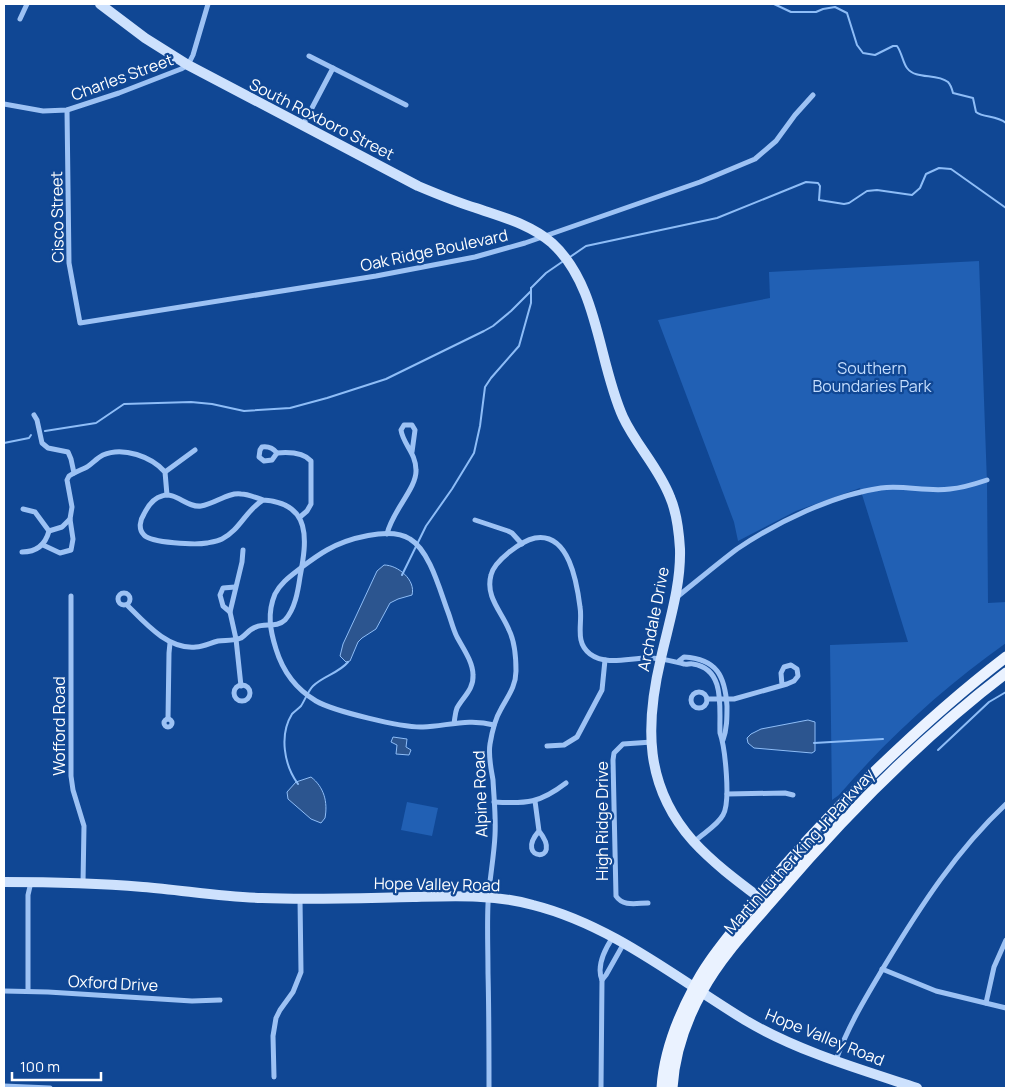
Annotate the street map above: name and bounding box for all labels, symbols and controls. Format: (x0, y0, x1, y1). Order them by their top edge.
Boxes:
street label: Charles Street (68, 48, 176, 106)
street label: South Roxboro Street (246, 73, 398, 165)
street label: Cisco Street (45, 171, 69, 263)
street label: Oak Ridge Boulevard (358, 224, 510, 276)
park label: Southern Boundaries Park (813, 357, 933, 397)
street label: Archdale Drive (632, 565, 674, 673)
street label: Wofford Road (48, 676, 70, 776)
street label: Alpine Road (467, 750, 493, 838)
street label: High Ridge Drive (591, 761, 613, 881)
street label: Martin Luther King Jr Parkway (719, 763, 880, 938)
street label: Hope Valley Road (374, 872, 500, 896)
street label: Oxford Drive (67, 970, 159, 996)
street label: Hope Valley Road (762, 1003, 888, 1071)
scale bar (12, 1050, 101, 1082)
text: 100 m (20, 1056, 60, 1077)

